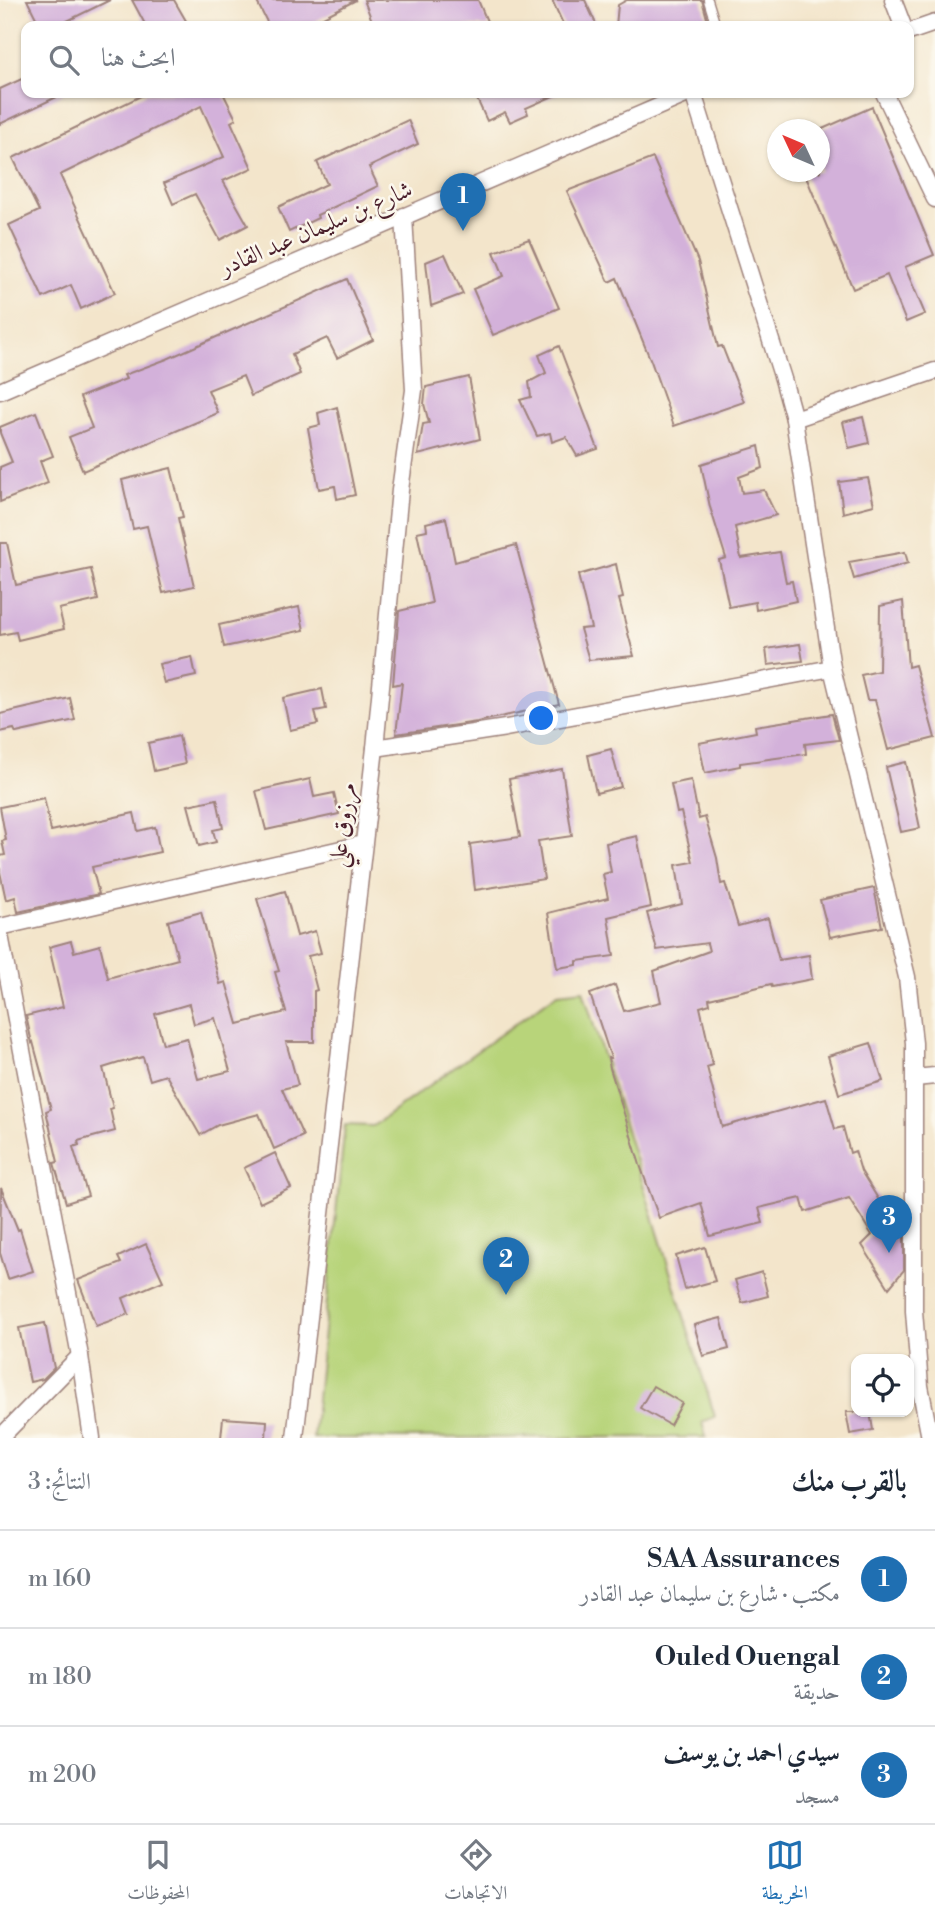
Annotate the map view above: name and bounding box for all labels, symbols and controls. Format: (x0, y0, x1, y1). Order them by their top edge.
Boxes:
search box (21, 21, 914, 98)
icon: search (45, 41, 83, 79)
text: ابحث هنا (101, 42, 176, 74)
north arrow (767, 119, 830, 182)
pin: 1 (440, 173, 486, 231)
street label: شارع بن سليمان عبد القادر (213, 175, 419, 288)
your location (524, 701, 558, 735)
street label: مرزوق علي (323, 781, 370, 870)
pin: 3 (866, 1195, 912, 1253)
pin: 2 (483, 1237, 529, 1295)
map controls (851, 1354, 914, 1417)
button: locate (851, 1354, 914, 1417)
text: بالقرب منك (791, 1463, 907, 1501)
text: النتائج: 3 (28, 1468, 91, 1496)
text: SAA Assurances (647, 1543, 840, 1575)
text: 160 m (28, 1565, 91, 1593)
text: 1 (878, 1565, 890, 1593)
text: مكتب · شارع بن سليمان عبد القادر (580, 1580, 840, 1608)
text: Ouled Ouengal (655, 1641, 840, 1673)
text: 180 m (28, 1663, 92, 1691)
text: 2 (877, 1663, 891, 1691)
text: حديقة (793, 1678, 840, 1706)
text: سيدي احمد بن يوسف (663, 1737, 840, 1769)
text: 200 m (28, 1761, 97, 1789)
text: 3 (877, 1761, 891, 1789)
text: مسجد (795, 1782, 840, 1810)
tab: المحفوظات (127, 1836, 190, 1911)
tab: الاتجاهات (444, 1836, 507, 1911)
tab: الخريطة (762, 1836, 808, 1911)

